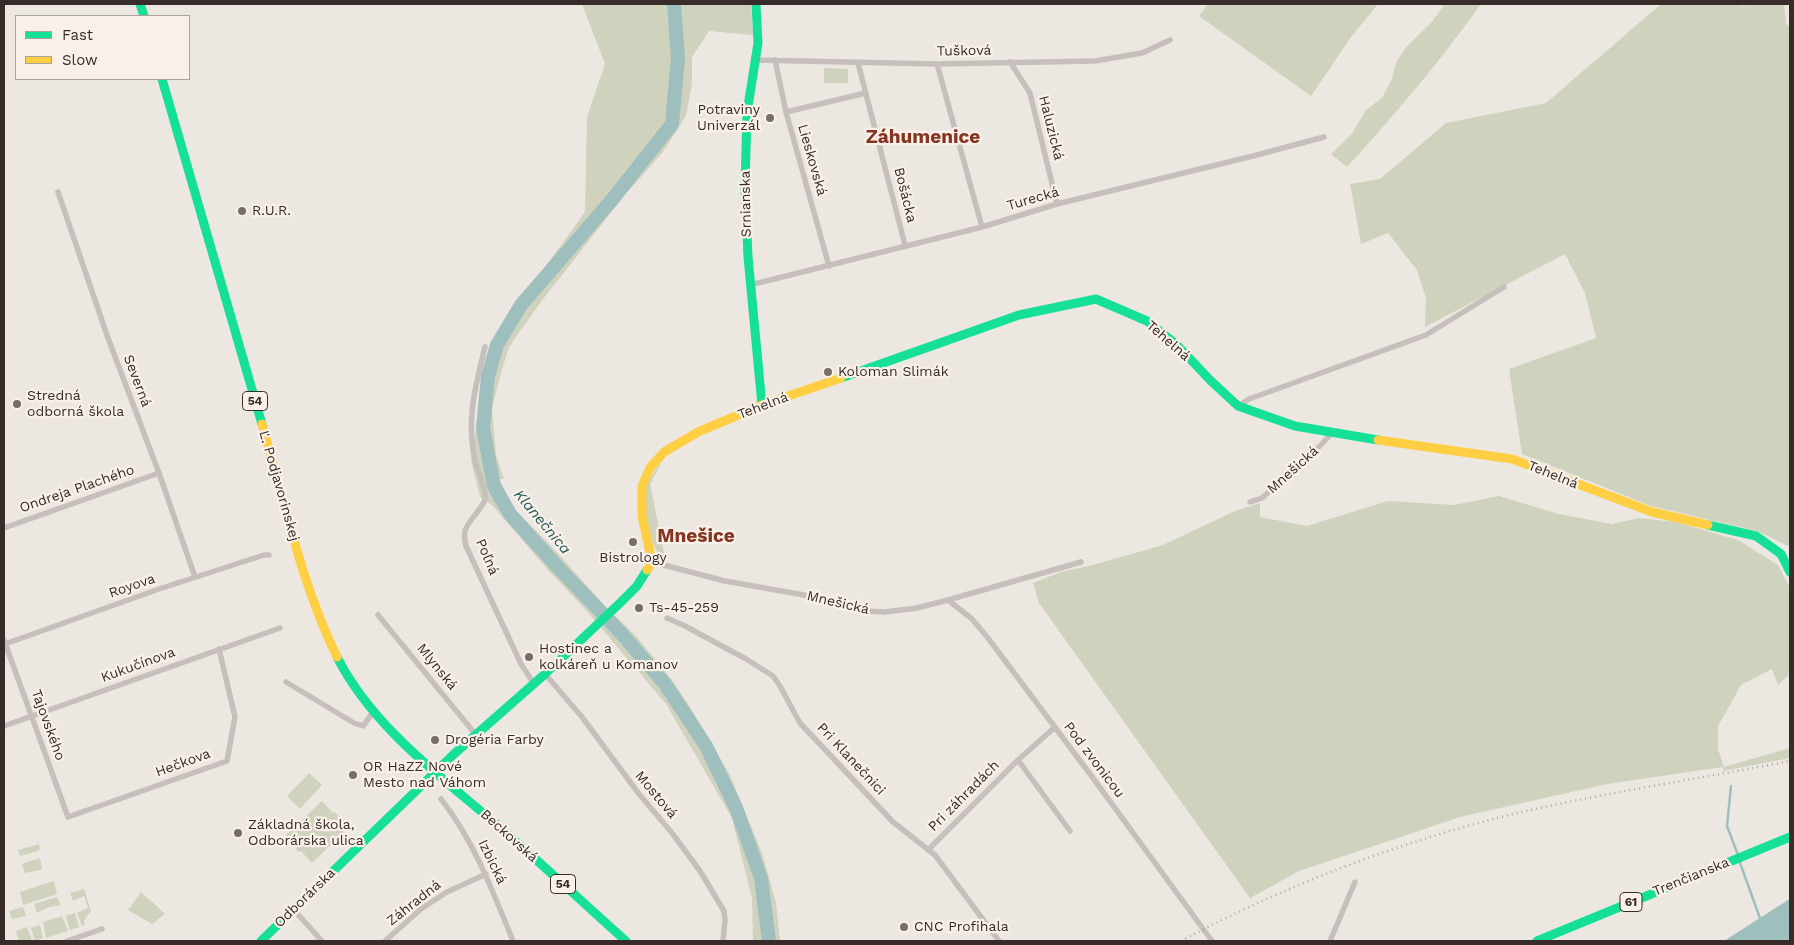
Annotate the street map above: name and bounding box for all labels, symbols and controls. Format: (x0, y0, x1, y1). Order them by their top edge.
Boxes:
legend (15, 15, 190, 80)
text: Fast (62, 26, 93, 44)
street label: Tušková (937, 42, 991, 60)
text: Slow (62, 51, 98, 69)
street label: Haluzická (1035, 94, 1067, 162)
place label: Potraviny Univerzál (697, 102, 760, 134)
marker: Potraviny Univerzál (764, 112, 776, 124)
street label: Lieskovská (794, 122, 830, 198)
district label: Záhumenice (866, 126, 980, 148)
street label: Bošácka (890, 166, 920, 224)
street label: Srnianska (737, 171, 755, 237)
street label: Turecká (1005, 184, 1061, 214)
place label: R.U.R. (252, 203, 291, 219)
marker: R.U.R. (236, 205, 248, 217)
street label: Tehelná (1143, 317, 1193, 365)
street label: Severná (119, 353, 155, 409)
place label: Koloman Slimák (838, 364, 949, 380)
marker: Koloman Slimák (822, 366, 834, 378)
place label: Stredná odborná škola (27, 388, 124, 421)
street label: Tehelná (735, 389, 791, 423)
road number: 54 (242, 392, 268, 411)
marker: Stredná odborná škola (11, 398, 23, 410)
street label: Ľ. Podjavorinskej (255, 429, 303, 543)
street label: Mnešická (1264, 443, 1322, 497)
street label: Tehelná (1525, 457, 1581, 493)
street label: Ondreja Plachého (17, 461, 137, 517)
water label: Klanečnica (510, 486, 574, 558)
district label: Mnešice (657, 525, 735, 547)
street label: Poľná (472, 536, 502, 578)
marker: Bistrology (627, 536, 639, 548)
place label: Bistrology (599, 550, 667, 566)
street label: Royova (107, 570, 157, 602)
street label: Mnešická (805, 588, 871, 618)
place label: Ts-45-259 (649, 600, 719, 616)
marker: Ts-45-259 (633, 602, 645, 614)
street label: Mlynská (413, 640, 461, 694)
place label: Hostinec a kolkáreň u Komanov (539, 641, 678, 674)
street label: Kukučínova (99, 644, 177, 686)
marker: Hostinec a kolkáreň u Komanov (523, 651, 535, 663)
street label: Tajovského (27, 687, 69, 763)
street label: Pri Klanečnici (813, 719, 889, 799)
street label: Pod zvonicou (1060, 719, 1128, 801)
place label: Drogéria Farby (445, 732, 544, 748)
marker: Drogéria Farby (429, 734, 441, 746)
street label: Hečkova (153, 745, 213, 781)
street label: Pri záhradách (925, 757, 1003, 835)
place label: OR HaZZ Nové Mesto nad Váhom (363, 759, 486, 792)
street label: Mostová (631, 768, 681, 822)
marker: OR HaZZ Nové Mesto nad Váhom (347, 769, 359, 781)
street label: Beckovská (477, 806, 541, 866)
place label: Základná škola, Odborárska ulica (248, 817, 364, 850)
marker: Základná škola, Odborárska ulica (232, 827, 244, 839)
street label: Izbická (474, 837, 510, 887)
street label: Trenčianska (1650, 854, 1732, 900)
street label: Odborárska (271, 865, 339, 931)
road number: 54 (550, 874, 576, 894)
street label: Záhradná (384, 877, 444, 929)
road number: 61 (1620, 892, 1642, 912)
place label: CNC Profihala (914, 919, 1009, 935)
marker: CNC Profihala (898, 921, 910, 933)

